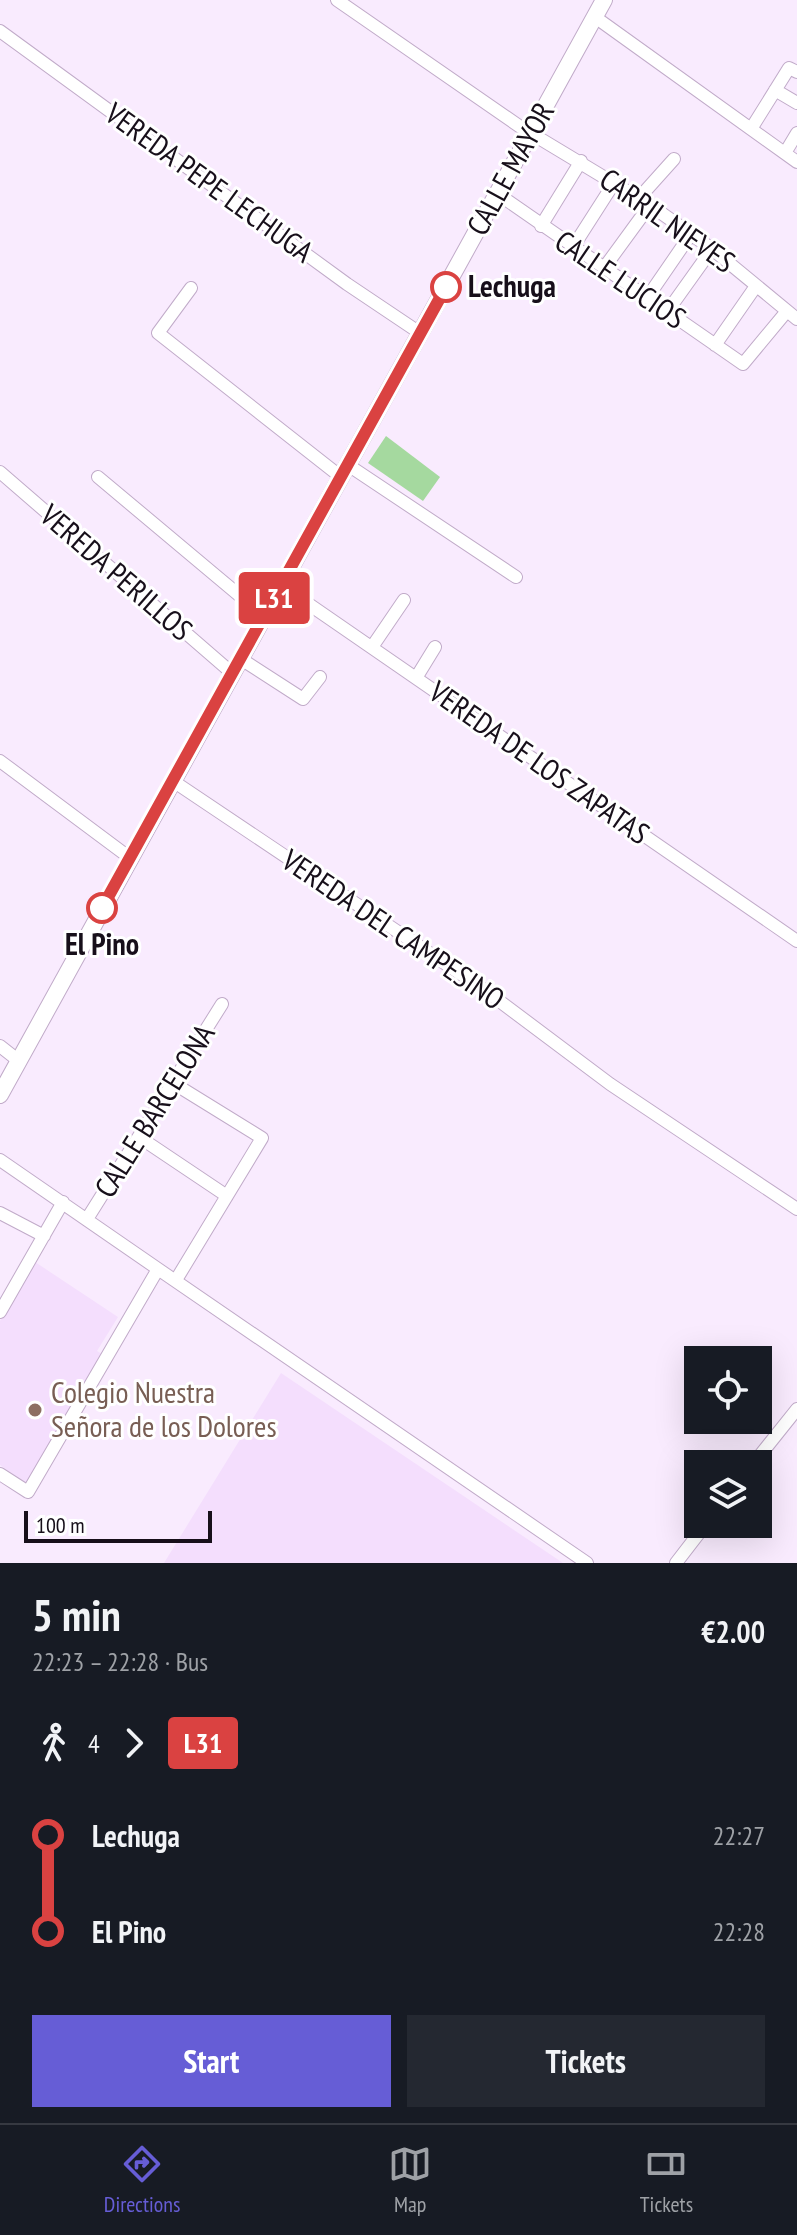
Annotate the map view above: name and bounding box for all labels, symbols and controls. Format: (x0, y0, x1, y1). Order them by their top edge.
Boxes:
street label: VEREDA PEPE LECHUGA (97, 93, 322, 271)
street label: CALLE MAYOR (457, 95, 562, 242)
street label: CARRIL NIEVES (593, 159, 743, 281)
street label: CALLE LUCIOS (548, 221, 694, 337)
place label: Lechuga (468, 266, 556, 305)
marker: Lechuga (431, 272, 461, 302)
street label: VEREDA PERILLOS (32, 494, 201, 649)
line badge: L31 (228, 572, 320, 624)
text: L31 (255, 579, 293, 616)
street label: VEREDA DE LOS ZAPATAS (421, 671, 657, 852)
street label: VEREDA DEL CAMPESINO (274, 839, 513, 1018)
marker: El Pino (87, 893, 117, 923)
place label: El Pino (65, 924, 139, 963)
street label: CALLE BARCELONA (85, 1016, 223, 1204)
map controls (684, 1346, 772, 1538)
button: locate (684, 1346, 772, 1434)
place label: Colegio Nuestra Señora de los Dolores (51, 1372, 277, 1445)
marker: Colegio Nuestra Señora de los Dolores (26, 1401, 44, 1419)
button: layers (684, 1450, 772, 1538)
scale bar (24, 1507, 212, 1543)
text: 100 m (36, 1511, 85, 1539)
text: 5 min (32, 1586, 121, 1643)
text: €2.00 (701, 1612, 765, 1651)
text: 22:23 – 22:28 · Bus (32, 1645, 208, 1678)
icon: walk (32, 1721, 76, 1765)
icon: forward (112, 1721, 156, 1765)
text: L31 (184, 1724, 222, 1761)
text: 4 (88, 1727, 100, 1760)
text: Lechuga (92, 1816, 180, 1855)
text: 22:27 (713, 1819, 765, 1852)
text: El Pino (92, 1912, 166, 1951)
text: 22:28 (713, 1915, 765, 1948)
button: Start (32, 2015, 391, 2107)
button: Tickets (407, 2015, 765, 2107)
tab: Directions (104, 2142, 180, 2218)
tab: Map (388, 2142, 432, 2218)
tab: Tickets (640, 2142, 693, 2218)

